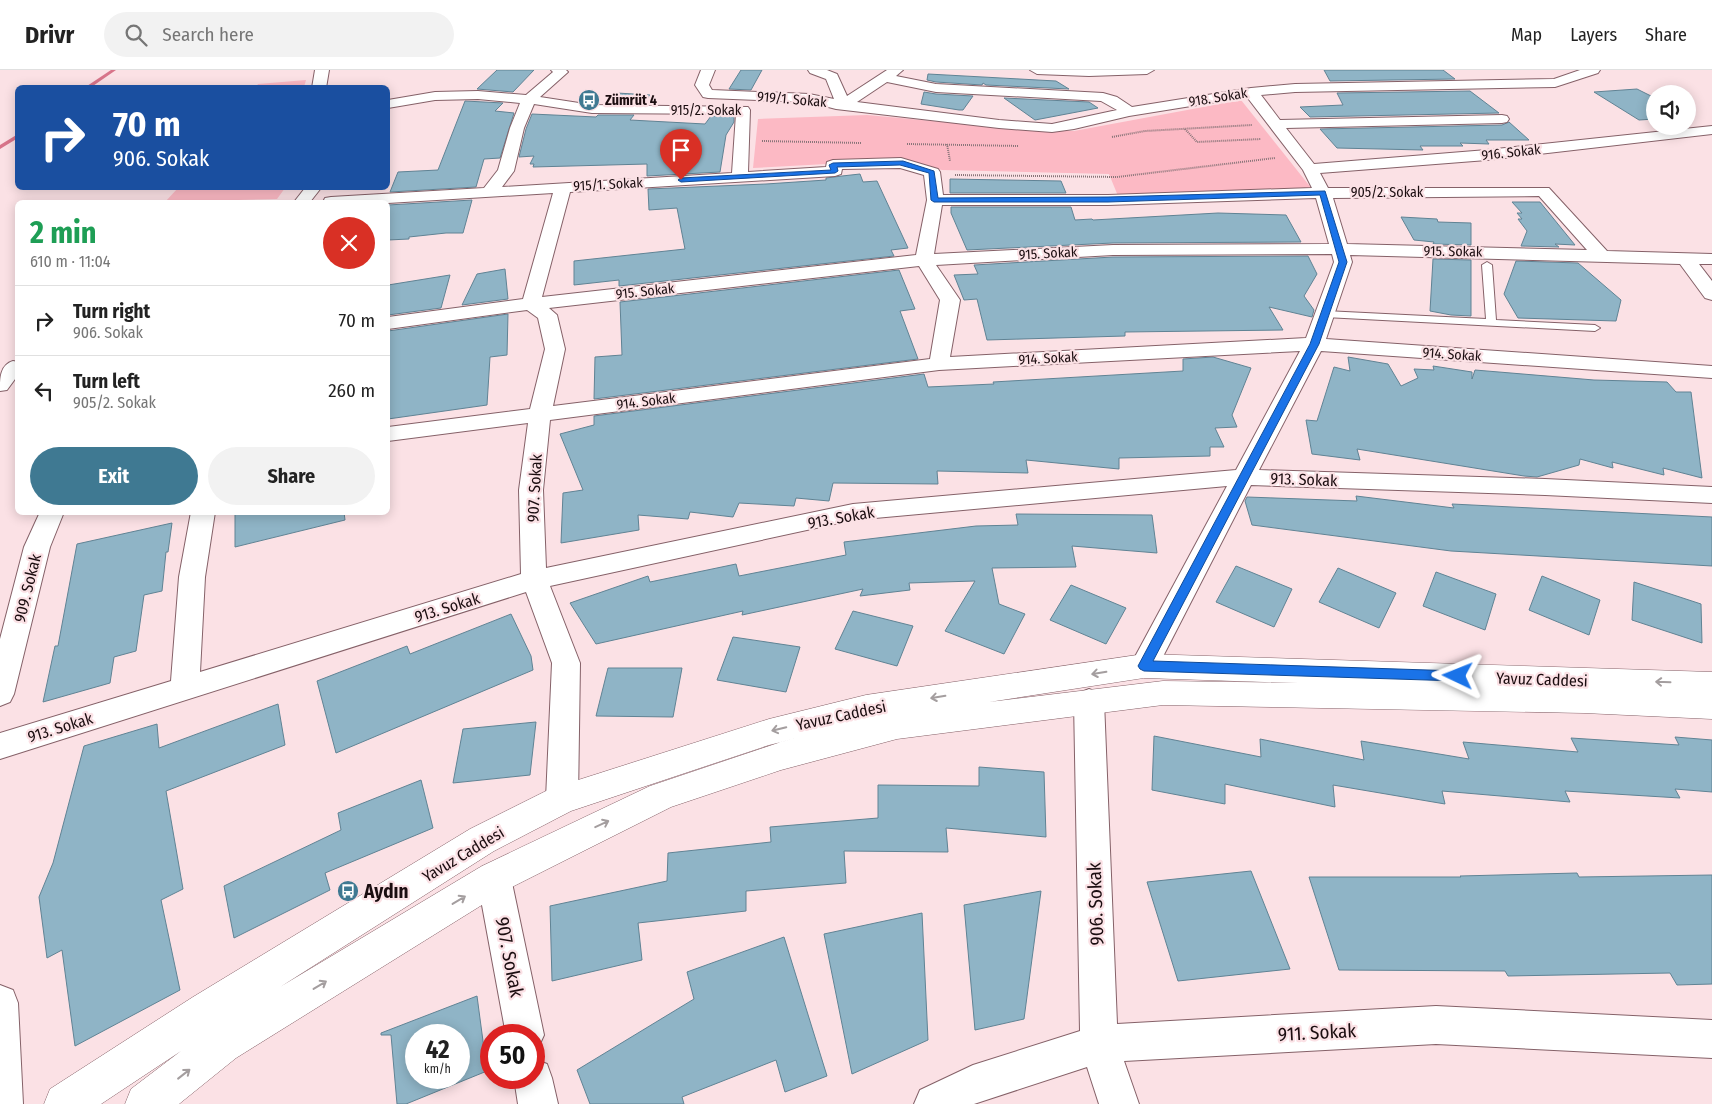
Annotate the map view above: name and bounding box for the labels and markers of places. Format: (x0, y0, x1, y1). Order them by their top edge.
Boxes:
bus stop icon: Zümrüt 4 (577, 88, 601, 112)
place label: Zümrüt 4 (605, 92, 657, 109)
pin (660, 129, 702, 180)
bus stop icon: Aydın (336, 879, 360, 903)
place label: Aydın (363, 880, 408, 903)

